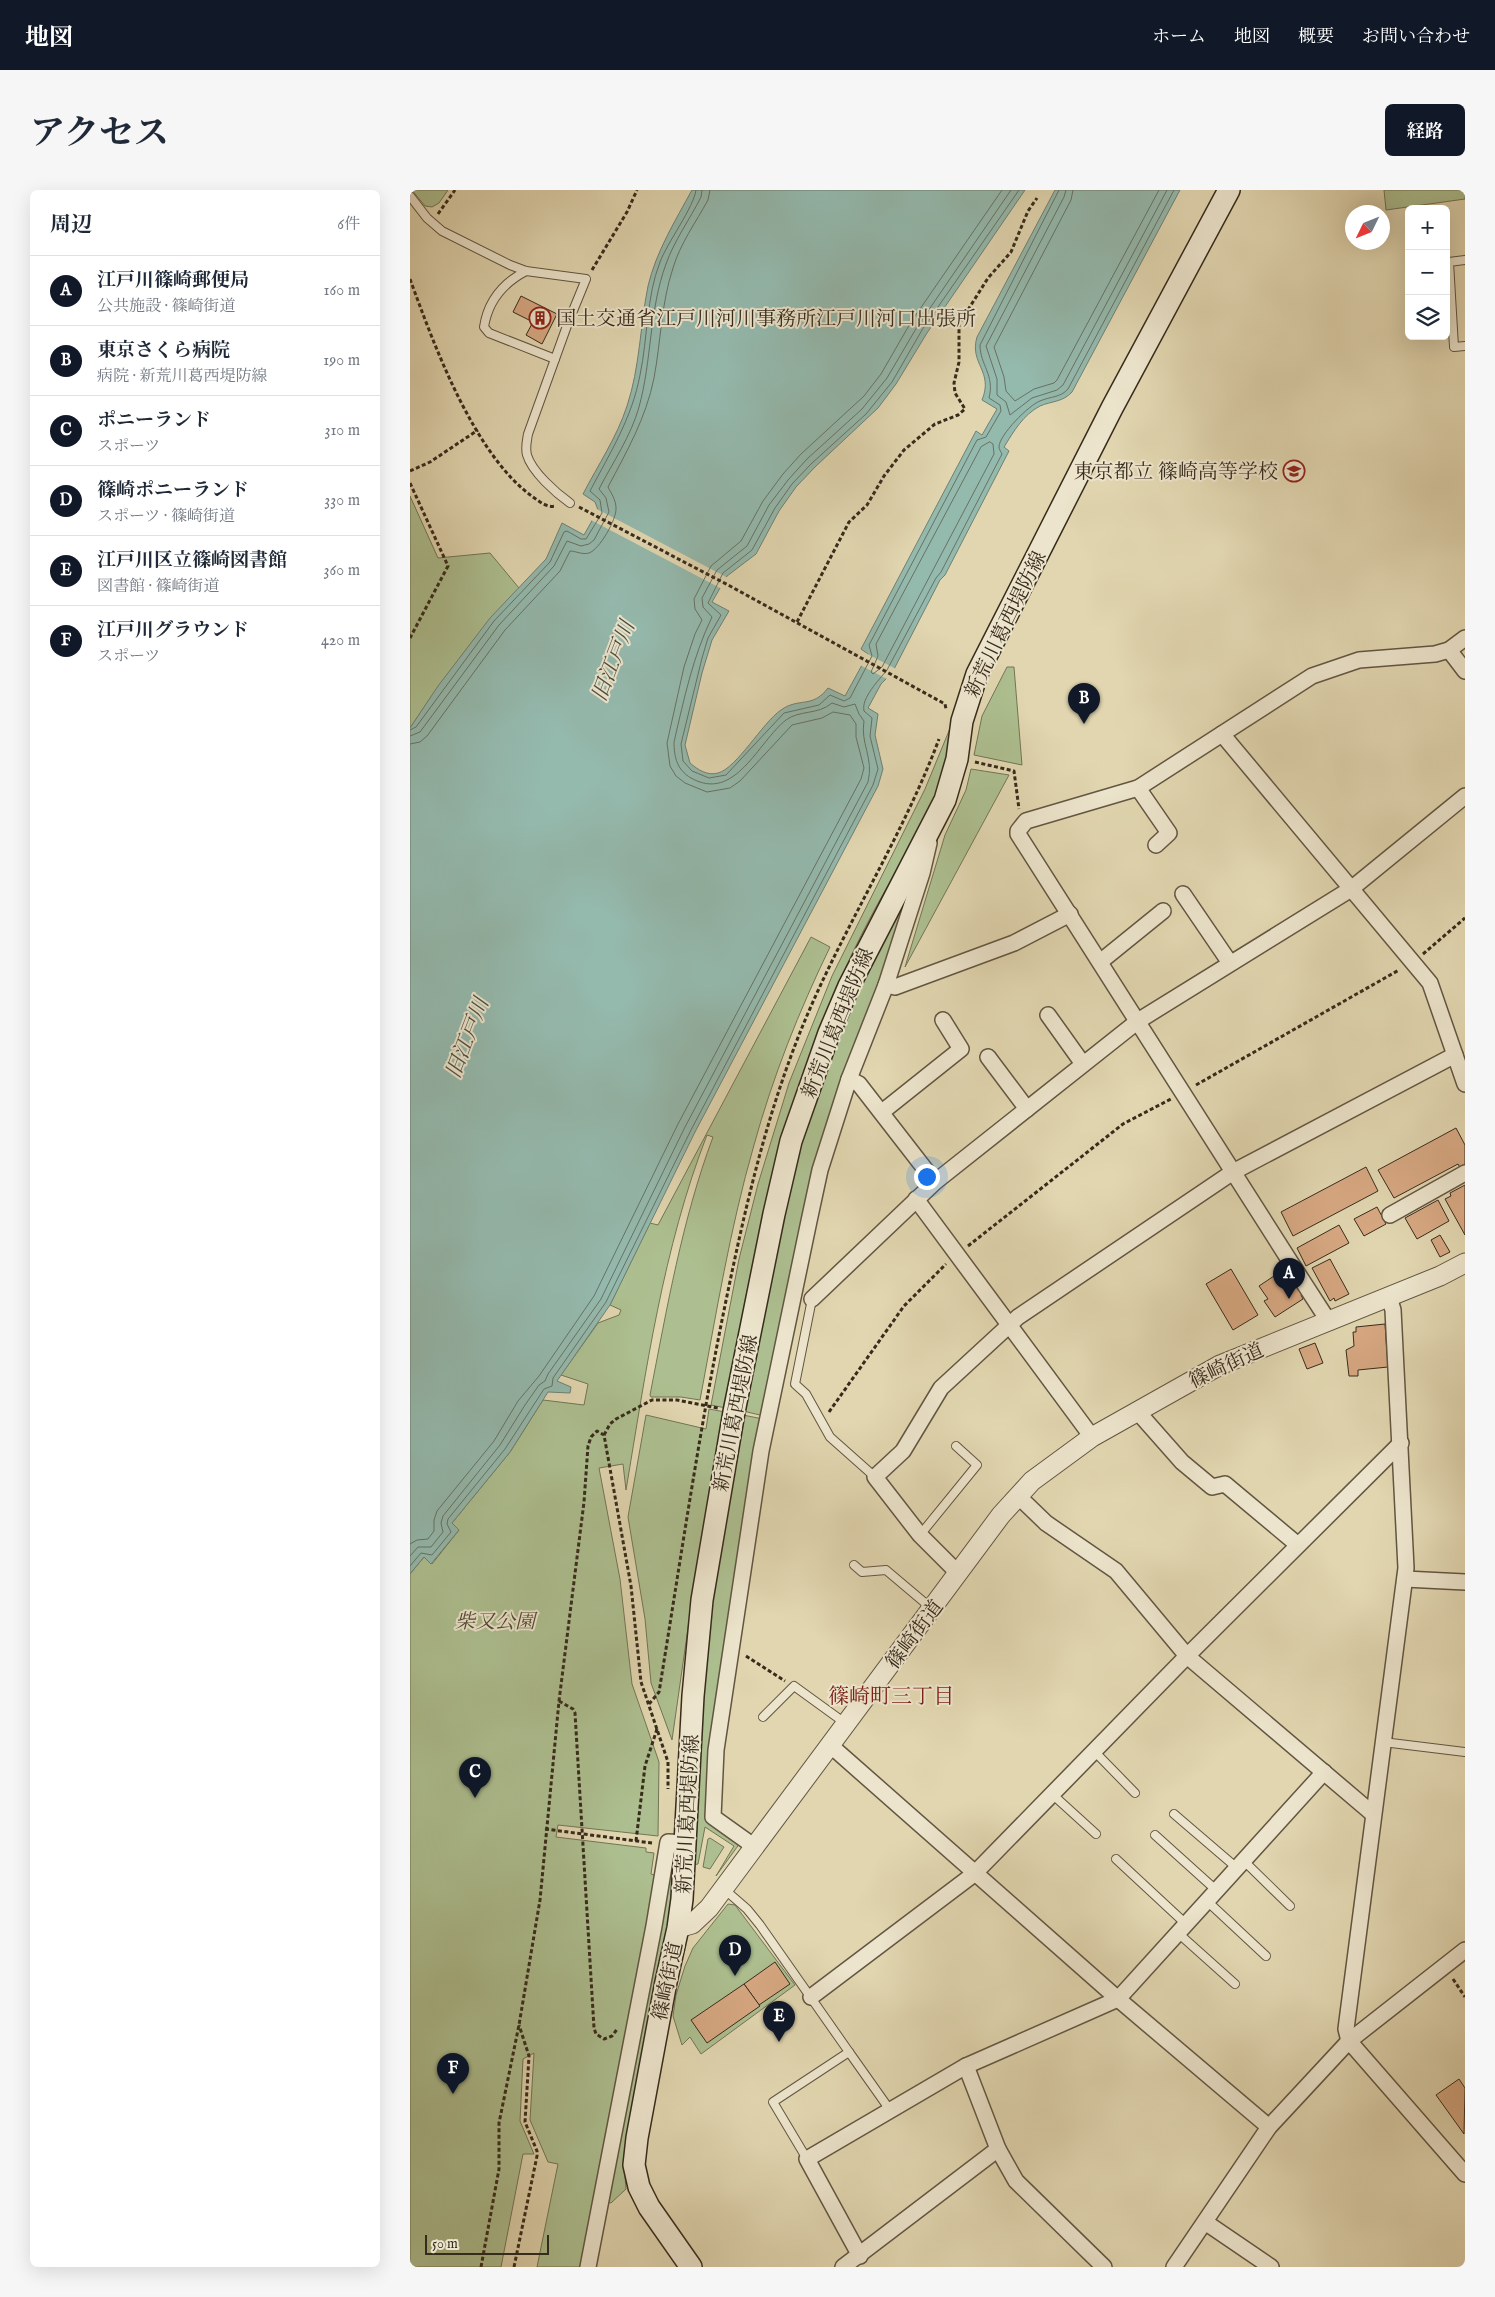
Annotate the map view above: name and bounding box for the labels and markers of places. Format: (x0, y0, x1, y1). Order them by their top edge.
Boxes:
building icon: 国土交通省江戸川河川事務所江戸川河口出張所 (528, 306, 552, 330)
place label: 国土交通省江戸川河川事務所江戸川河口出張所 (556, 307, 976, 332)
school or university icon: 東京都立 篠崎高等学校 (1282, 459, 1306, 483)
place label: 東京都立 篠崎高等学校 (1074, 460, 1278, 485)
pin: B (1068, 683, 1100, 724)
pin: A (1273, 1258, 1305, 1299)
pin: C (459, 1757, 491, 1798)
pin: D (719, 1935, 751, 1976)
pin: E (763, 2001, 795, 2042)
pin: F (437, 2053, 469, 2094)

